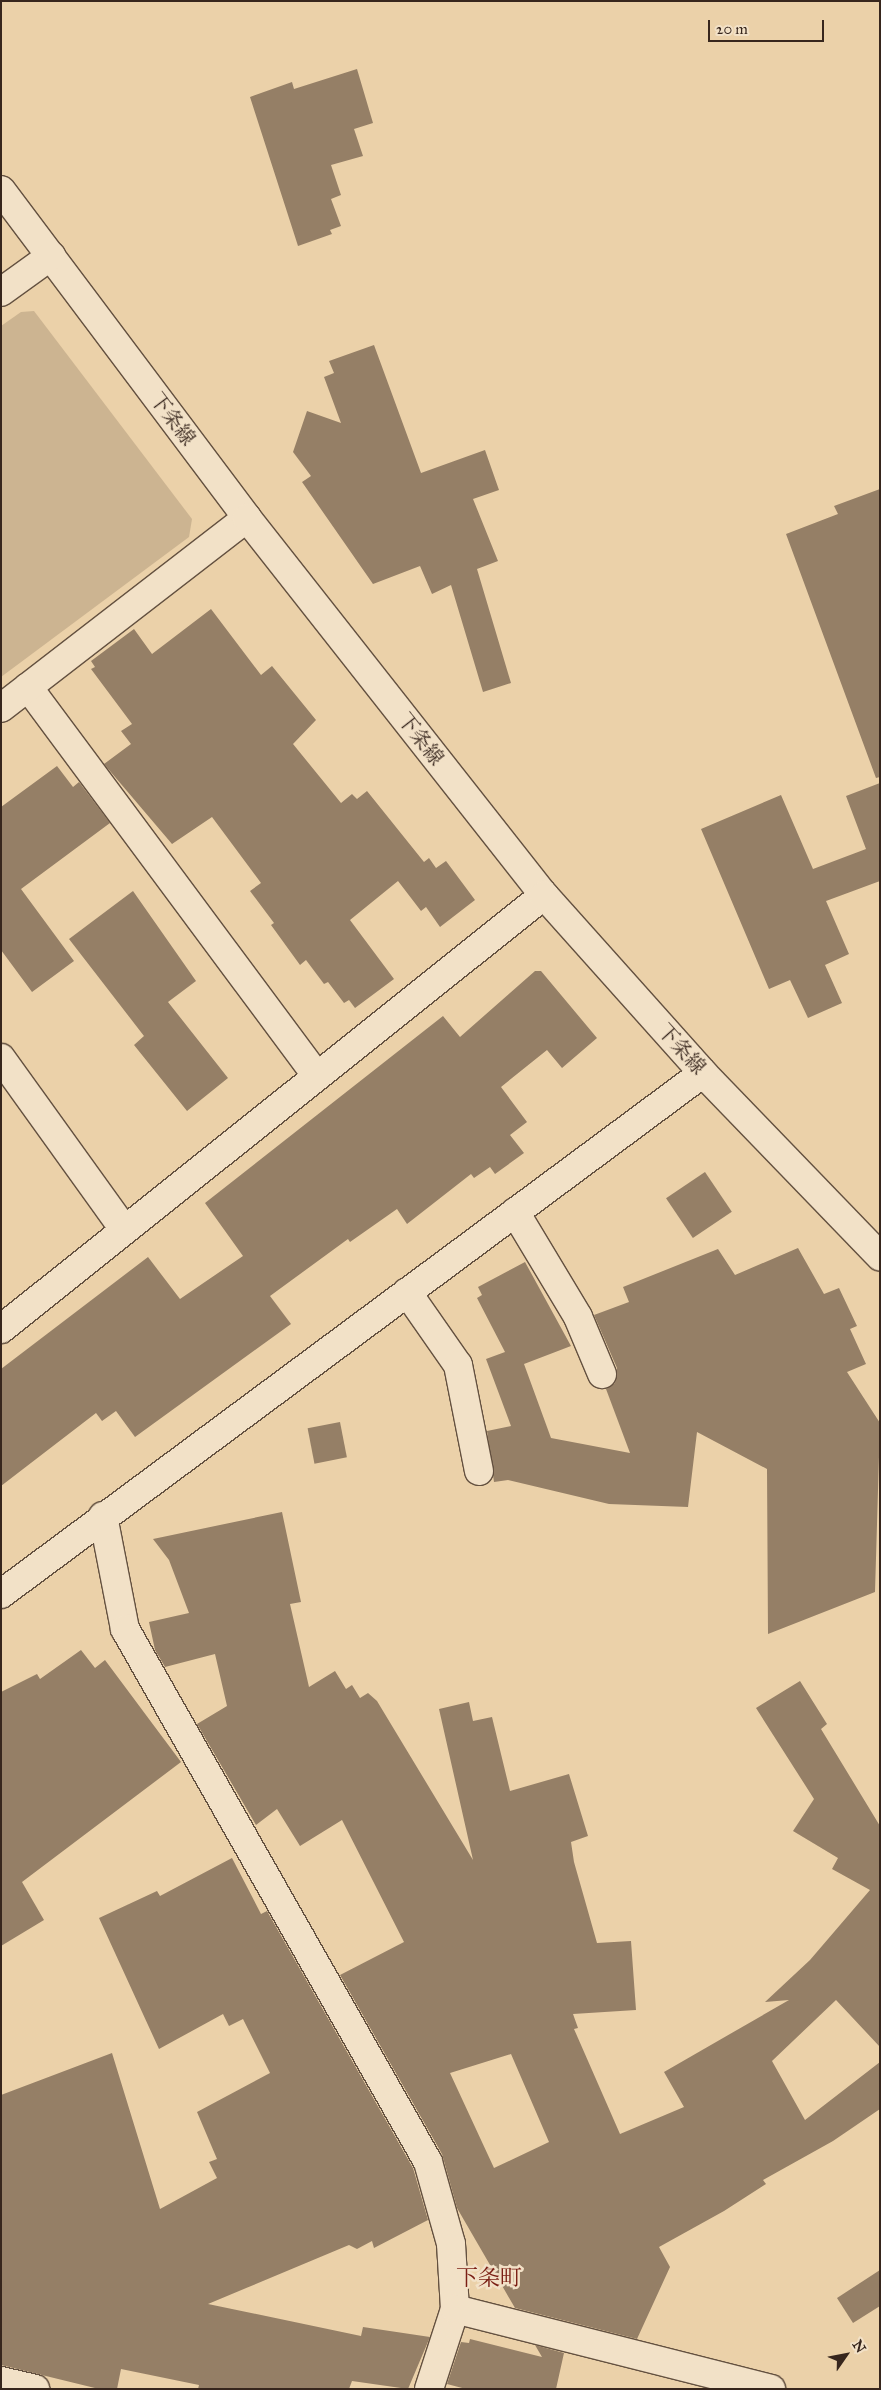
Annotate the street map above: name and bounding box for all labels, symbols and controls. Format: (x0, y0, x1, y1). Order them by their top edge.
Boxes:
scale bar (711, 10, 827, 42)
text: 20 m (716, 20, 748, 38)
street label: 下条線 (145, 388, 201, 450)
street label: 下条線 (393, 708, 449, 770)
street label: 下条線 (653, 1019, 711, 1079)
district label: 下条町 (456, 2265, 522, 2291)
north arrow (821, 2330, 871, 2380)
text: N (849, 2337, 869, 2356)

